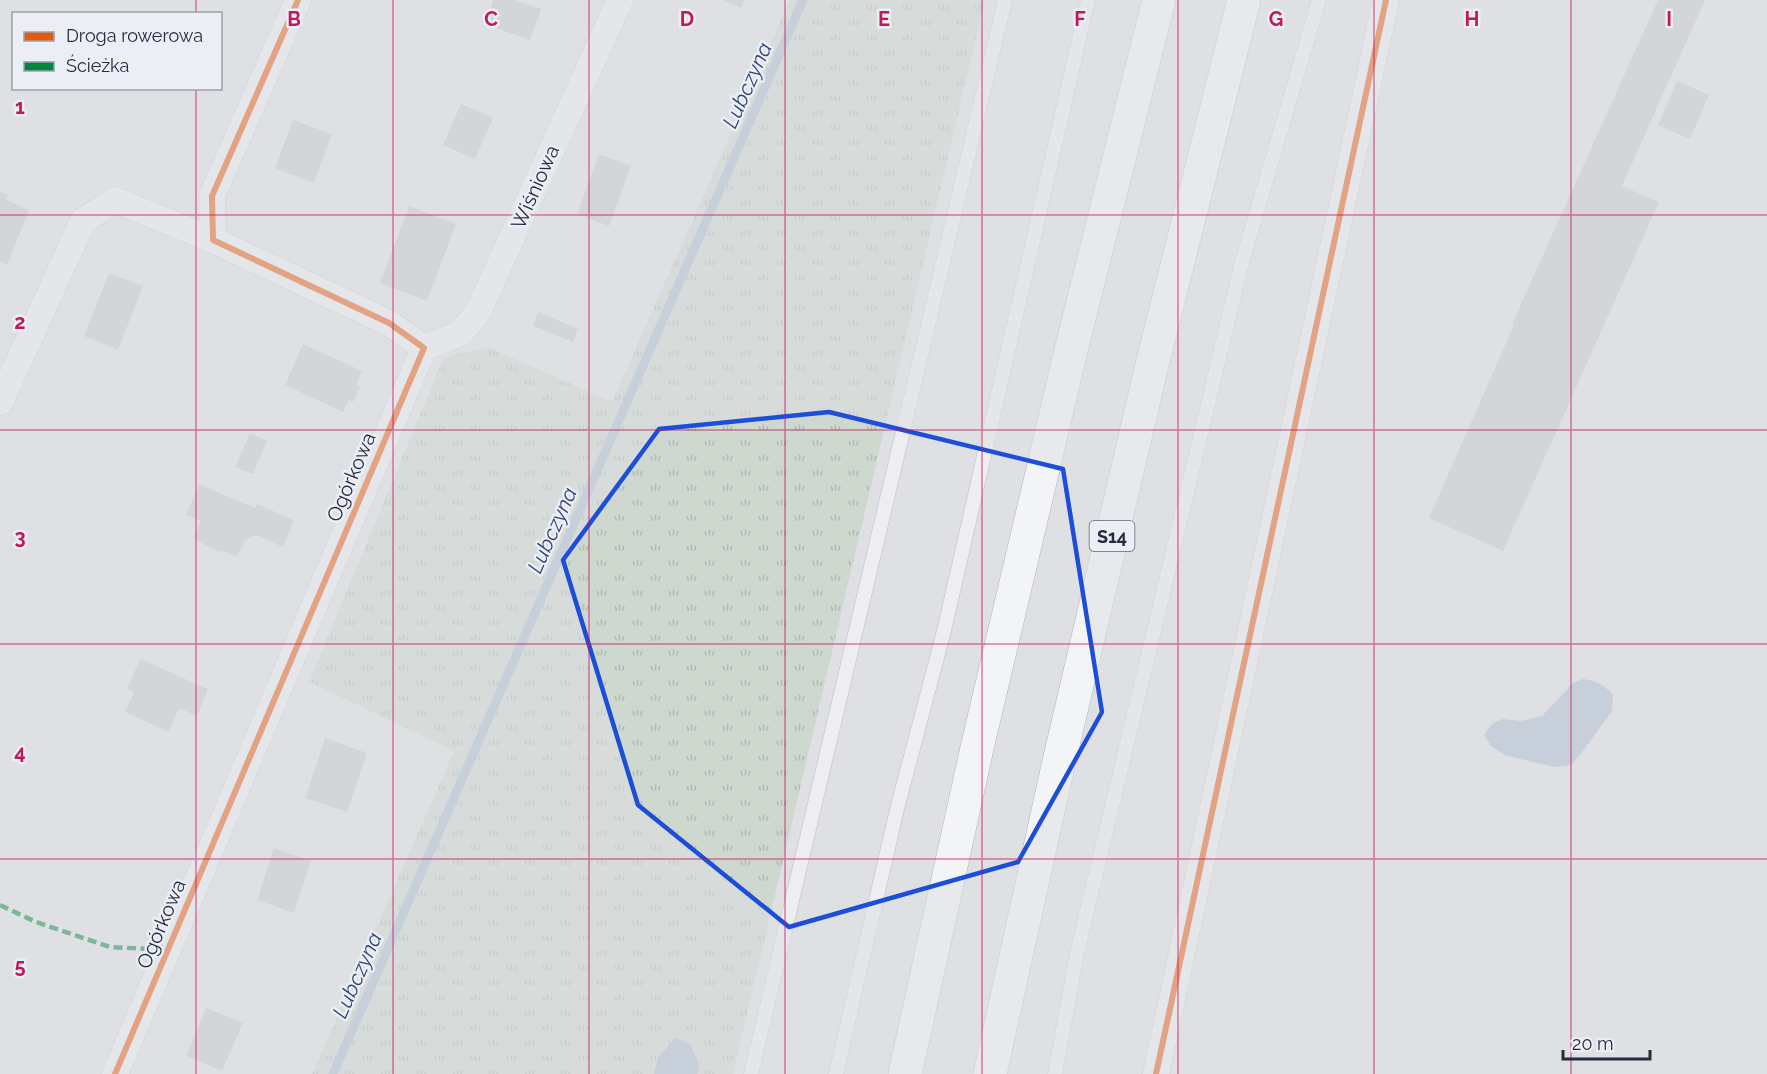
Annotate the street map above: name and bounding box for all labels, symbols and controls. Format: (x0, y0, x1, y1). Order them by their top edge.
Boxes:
text: B (287, 7, 301, 31)
text: C (484, 7, 498, 31)
text: D (680, 7, 694, 31)
text: E (878, 7, 890, 31)
text: F (1074, 7, 1086, 31)
text: G (1269, 7, 1283, 31)
text: H (1465, 7, 1479, 31)
text: I (1666, 7, 1672, 31)
legend (12, 12, 222, 90)
text: Droga rowerowa (66, 25, 203, 46)
water label: Lubczyna (717, 38, 777, 132)
text: Ścieżka (66, 54, 129, 76)
text: 1 (15, 95, 25, 119)
street label: Wiśniowa (506, 141, 564, 233)
text: 2 (14, 310, 26, 334)
street label: Ogórkowa (321, 429, 381, 525)
water label: Lubczyna (522, 483, 582, 577)
road number: S14 (1090, 521, 1134, 551)
text: 3 (14, 525, 26, 549)
text: 4 (14, 740, 26, 764)
street label: Ogórkowa (131, 876, 191, 972)
water label: Lubczyna (327, 928, 387, 1022)
text: 5 (14, 954, 26, 978)
scale bar (1563, 1023, 1650, 1061)
text: 20 m (1572, 1033, 1614, 1054)

